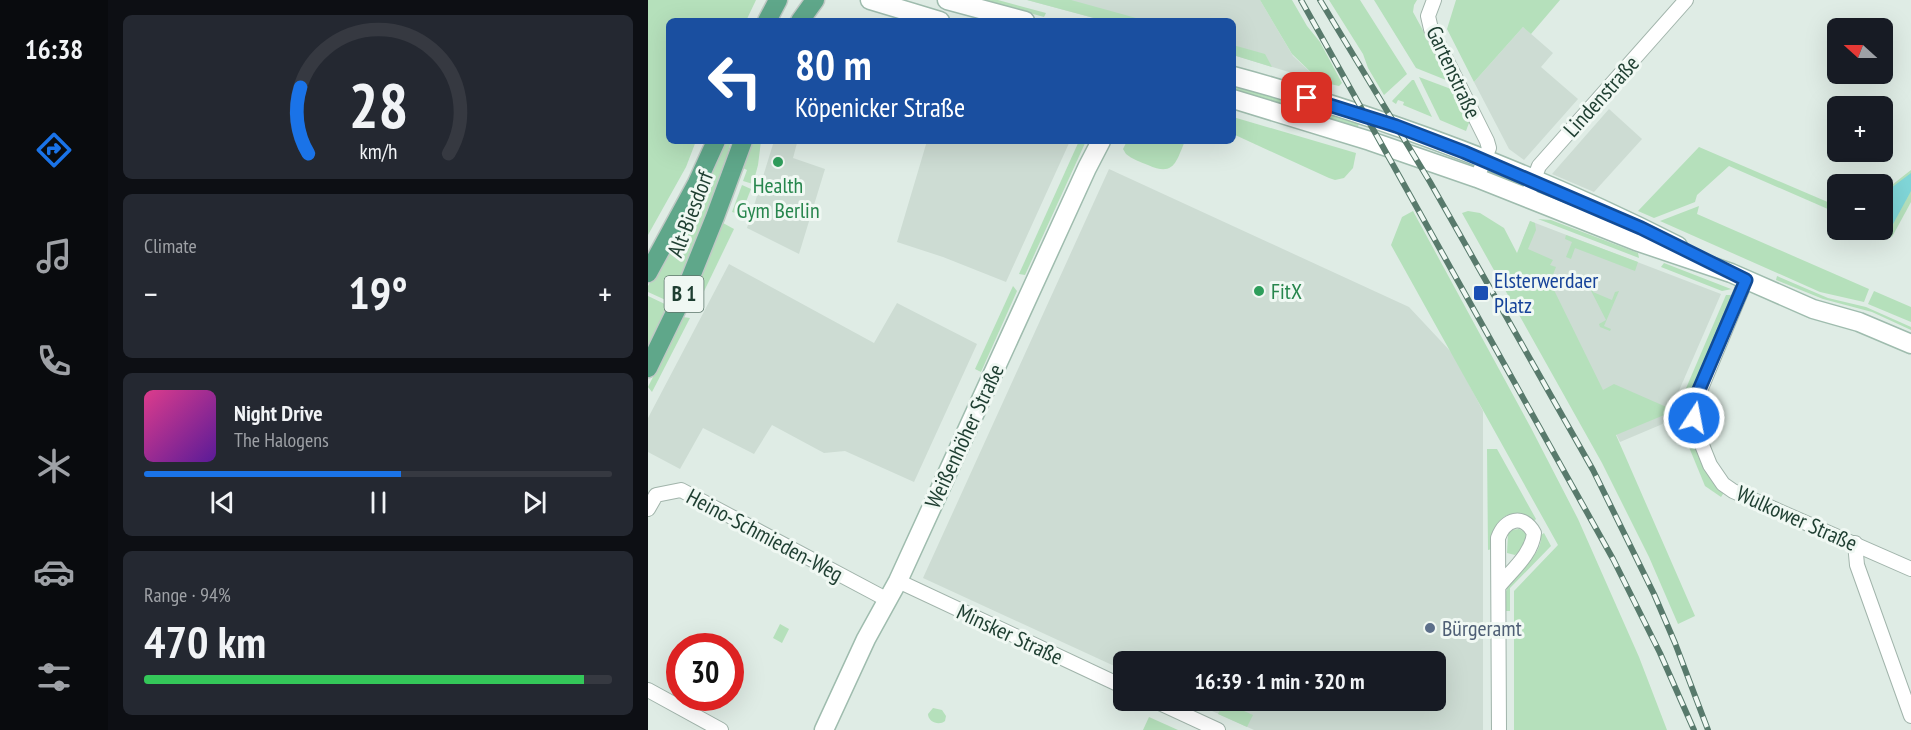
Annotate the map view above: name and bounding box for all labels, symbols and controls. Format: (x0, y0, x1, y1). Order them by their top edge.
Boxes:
north arrow (1827, 18, 1893, 84)
map controls (1827, 18, 1893, 240)
street label: Gartenstraße (1420, 21, 1488, 123)
text: 16:38 (25, 32, 83, 66)
text: 80 m (795, 37, 872, 92)
icon: left (696, 42, 774, 120)
street label: Lindenstraße (1557, 49, 1645, 143)
text: 28 (348, 64, 408, 145)
pin (1281, 72, 1332, 123)
icon: arrive (1290, 81, 1323, 114)
text: Köpenicker Straße (795, 90, 965, 124)
button: + (1827, 96, 1893, 162)
icon: directions (33, 129, 75, 171)
text: km/h (359, 137, 397, 165)
marker: Health Gym Berlin (771, 155, 785, 169)
street label: Alt-Biesdorf (661, 166, 720, 261)
place label: Health Gym Berlin (736, 171, 820, 224)
button: − (1827, 174, 1893, 240)
text: Climate (144, 233, 197, 259)
icon: music (33, 235, 75, 277)
text: 19° (348, 263, 408, 321)
place label: Elsterwerdaer Platz (1494, 266, 1598, 319)
text: − (144, 272, 158, 315)
text: + (598, 272, 612, 315)
road number: B 1 (664, 276, 704, 312)
place label: FitX (1271, 277, 1302, 305)
marker: FitX (1252, 284, 1266, 298)
marker: Elsterwerdaer Platz (1472, 284, 1490, 302)
icon: phone (33, 340, 75, 382)
street label: Weißenhöher Straße (918, 359, 1010, 513)
position arrow (1662, 386, 1726, 450)
text: Night Drive (234, 399, 323, 427)
text: The Halogens (234, 427, 329, 453)
icon: climate (33, 445, 75, 487)
street label: Wulkower Straße (1732, 479, 1862, 557)
street label: Heino-Schmieden-Weg (682, 482, 848, 588)
icon: previous (206, 486, 239, 519)
icon: pause (362, 486, 395, 519)
icon: next (518, 486, 551, 519)
icon: car (33, 551, 75, 593)
text: Range · 94% (144, 582, 231, 608)
street label: Minsker Straße (952, 597, 1068, 671)
text: 470 km (144, 612, 266, 670)
place label: Bürgeramt (1442, 614, 1522, 642)
marker: Bürgeramt (1423, 621, 1437, 635)
speed limit sign: 30 (666, 633, 744, 711)
icon: filters (33, 656, 75, 698)
text: 16:39 · 1 min · 320 m (1194, 667, 1365, 695)

